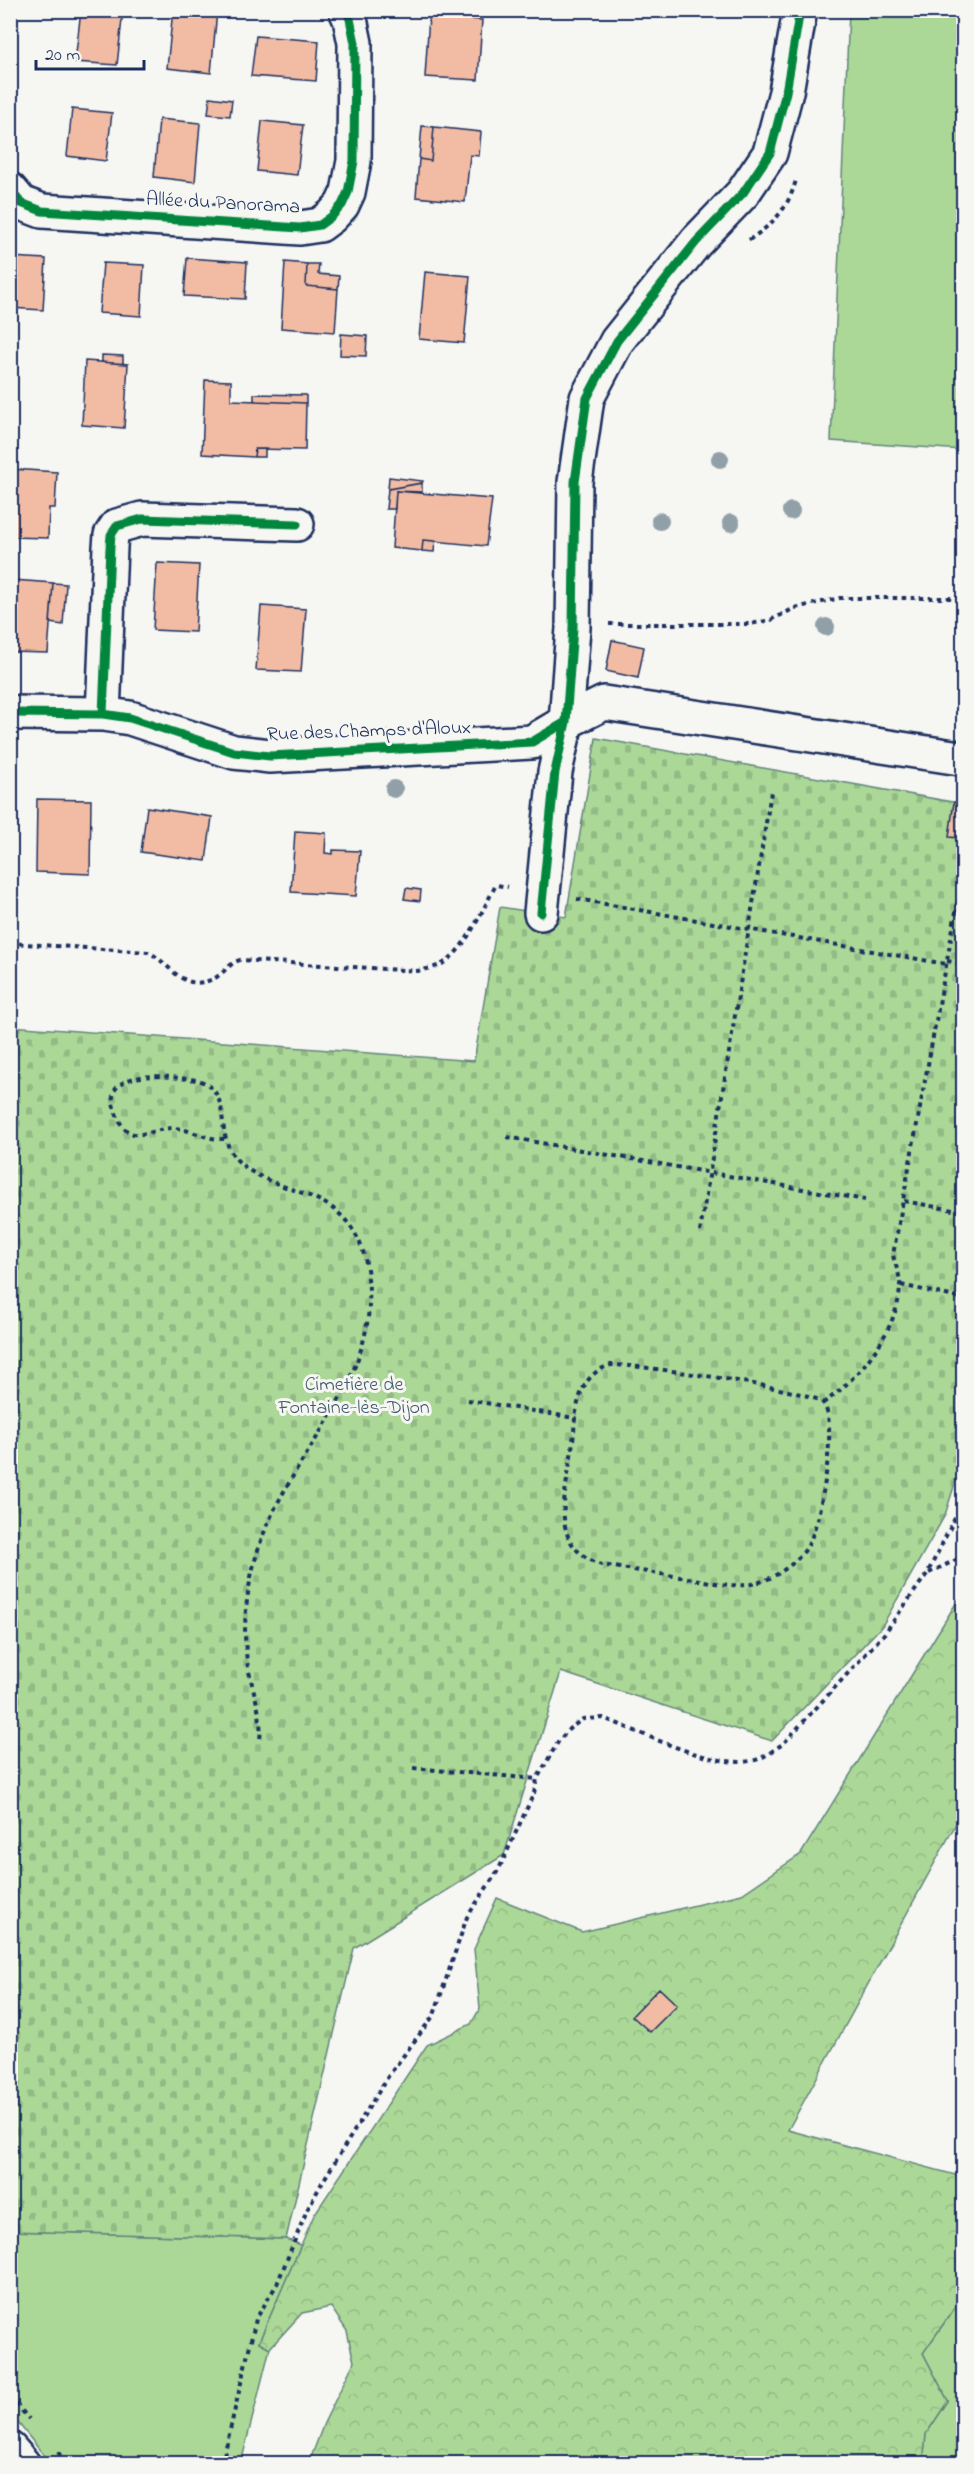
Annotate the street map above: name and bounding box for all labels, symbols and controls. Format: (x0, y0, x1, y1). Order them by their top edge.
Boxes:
scale bar (36, 33, 144, 71)
text: 20 m (45, 43, 80, 69)
street label: Allée du Panorama (145, 185, 301, 223)
street label: Rue des Champs d'Aloux (266, 714, 472, 750)
park label: Cimetière de Fontaine-lès-Dijon (277, 1371, 430, 1423)

